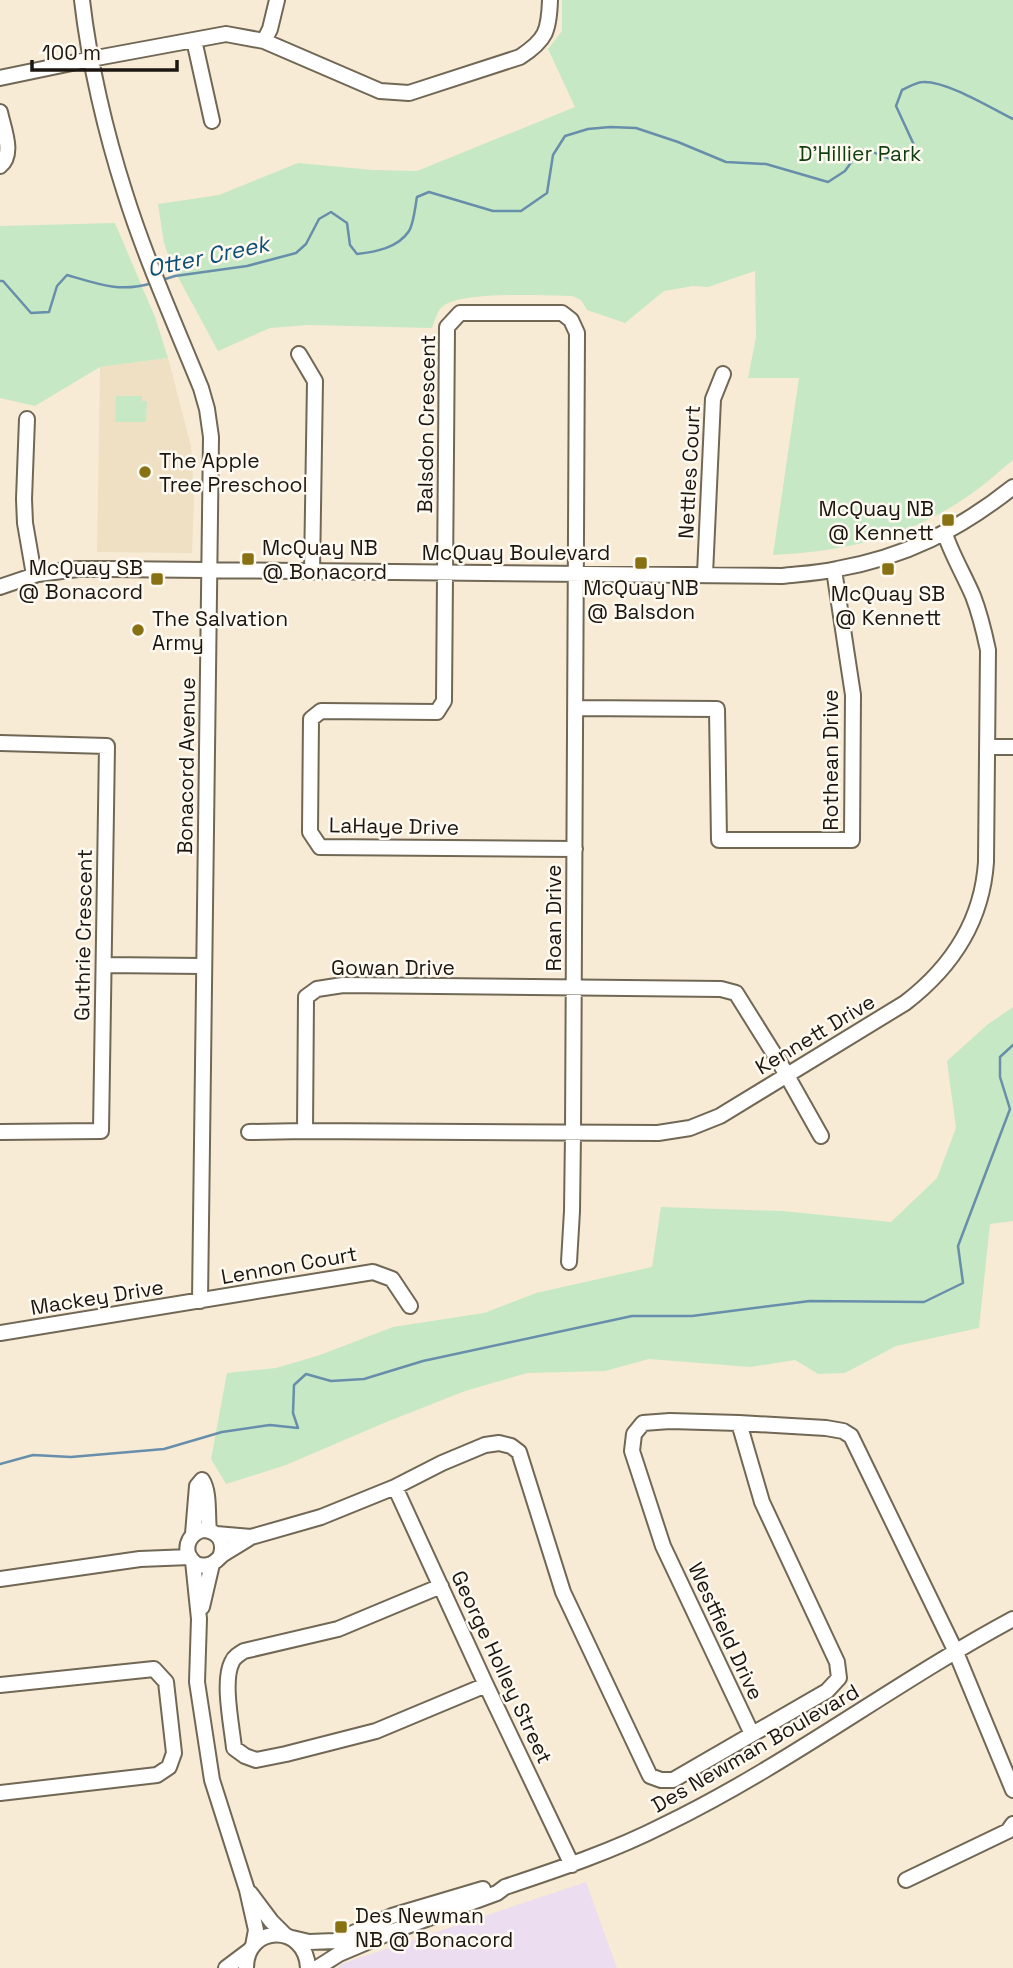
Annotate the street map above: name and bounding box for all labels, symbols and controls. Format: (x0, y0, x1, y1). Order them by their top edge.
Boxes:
scale bar (32, 28, 177, 72)
text: 100 m (42, 39, 101, 66)
park label: D'Hillier Park (799, 140, 921, 167)
water label: Otter Creek (144, 228, 274, 284)
street label: Balsdon Crescent (411, 334, 441, 514)
street label: Nettles Court (672, 405, 706, 539)
place label: The Apple Tree Preschool (159, 447, 308, 498)
marker: The Apple Tree Preschool (137, 464, 153, 480)
place label: McQuay NB @ Kennett (818, 495, 934, 546)
marker: McQuay NB @ Kennett (940, 512, 956, 528)
place label: McQuay NB @ Bonacord (262, 534, 387, 585)
street label: McQuay Boulevard (422, 539, 610, 566)
marker: McQuay NB @ Bonacord (240, 551, 256, 567)
place label: McQuay SB @ Bonacord (18, 554, 143, 605)
marker: McQuay NB @ Balsdon (633, 555, 649, 571)
marker: McQuay SB @ Kennett (880, 561, 896, 577)
marker: McQuay SB @ Bonacord (149, 571, 165, 587)
place label: McQuay NB @ Balsdon (583, 574, 699, 625)
place label: McQuay SB @ Kennett (831, 580, 945, 631)
place label: The Salvation Army (152, 605, 288, 656)
marker: The Salvation Army (130, 622, 146, 638)
street label: Bonacord Avenue (171, 677, 201, 855)
street label: Rothean Drive (817, 689, 844, 831)
street label: LaHaye Drive (329, 811, 459, 841)
street label: Guthrie Crescent (68, 849, 98, 1021)
street label: Roan Drive (540, 865, 567, 971)
street label: Gowan Drive (331, 954, 455, 981)
street label: Kennett Drive (750, 988, 880, 1080)
street label: Lennon Court (219, 1240, 359, 1290)
street label: Mackey Drive (29, 1273, 165, 1321)
street label: Westfield Drive (682, 1558, 770, 1704)
street label: George Holley Street (445, 1566, 559, 1768)
street label: Des Newman Boulevard (646, 1678, 864, 1818)
place label: Des Newman NB @ Bonacord (355, 1902, 513, 1953)
marker: Des Newman NB @ Bonacord (333, 1919, 349, 1935)

